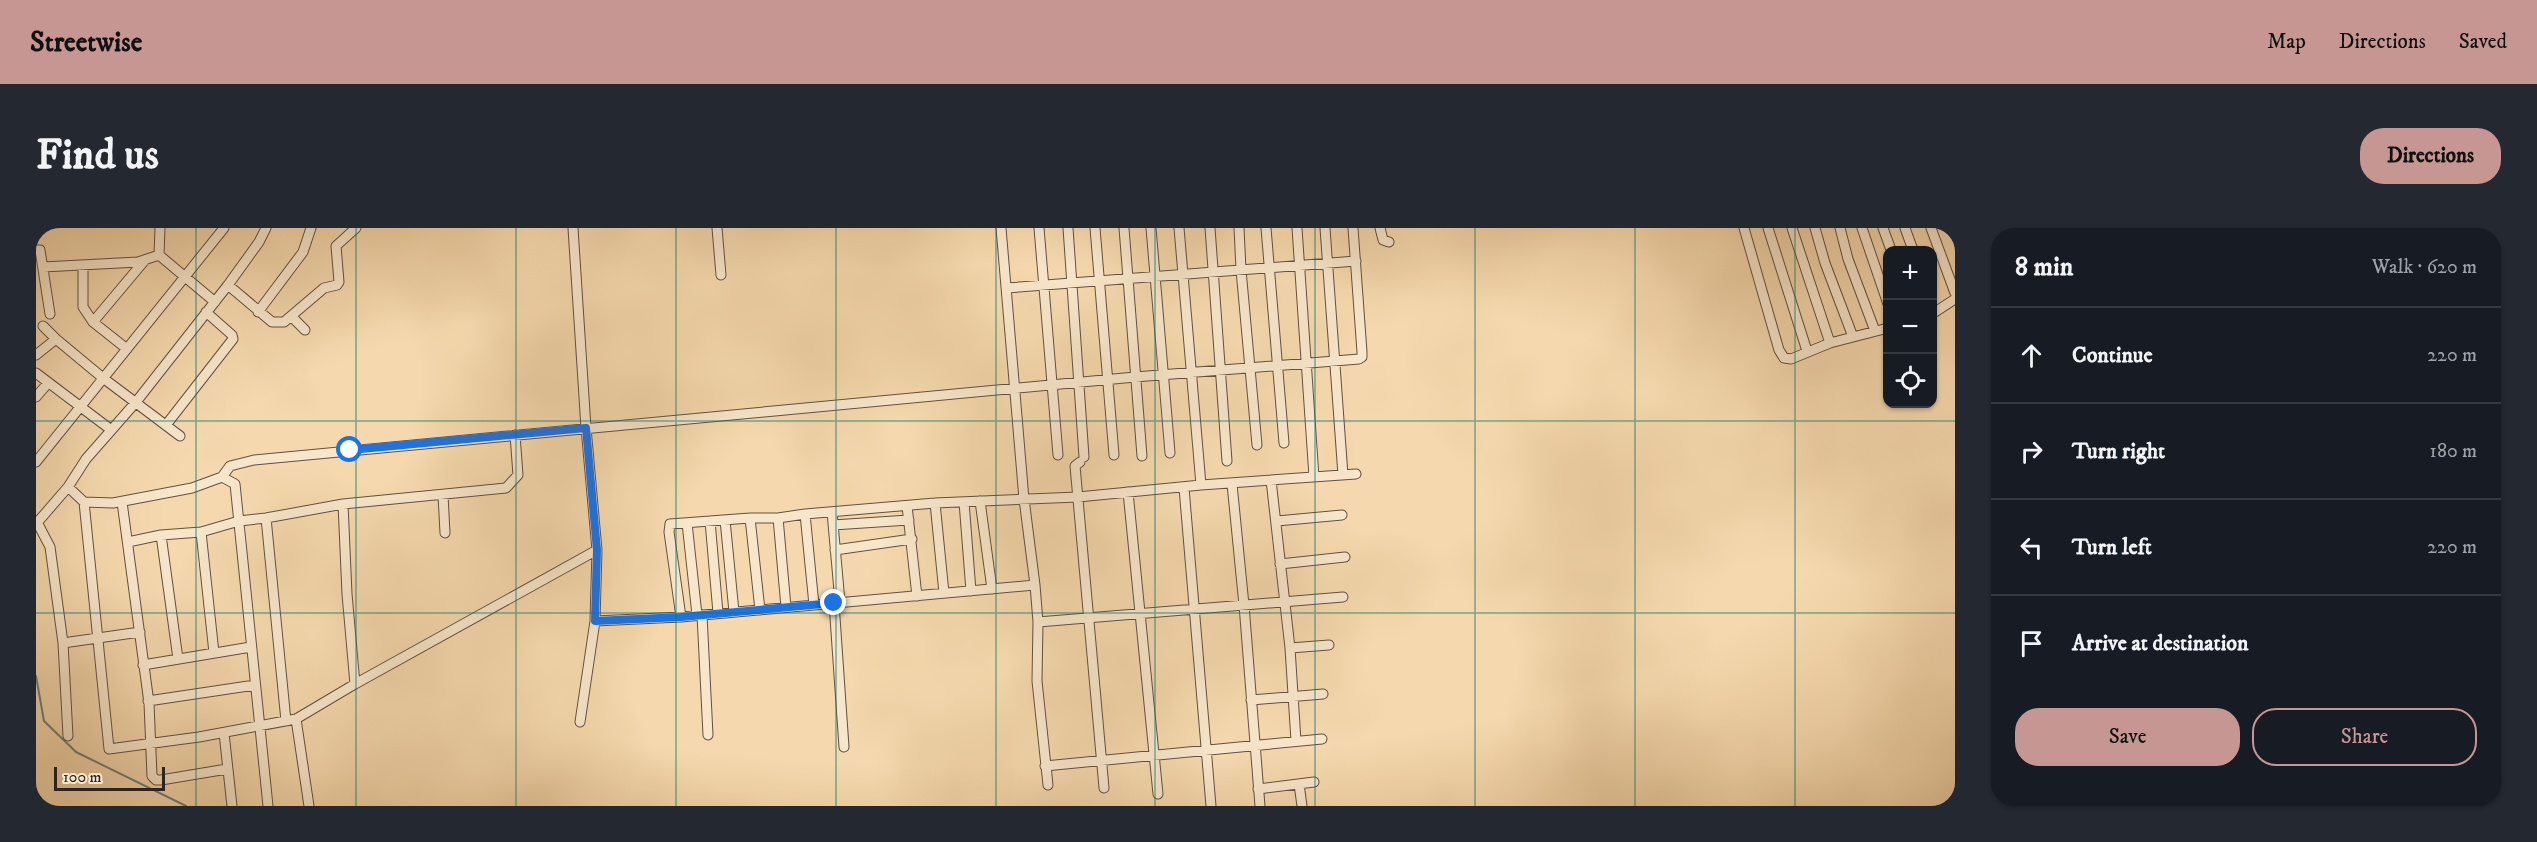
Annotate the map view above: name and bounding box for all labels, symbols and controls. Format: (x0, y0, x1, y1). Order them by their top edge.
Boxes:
text: Streetwise (30, 25, 142, 60)
text: Map (2267, 29, 2306, 55)
text: Directions (2339, 29, 2426, 55)
text: Saved (2459, 29, 2507, 55)
button: Directions (2360, 128, 2501, 184)
text: Find us (36, 130, 159, 182)
map controls (1883, 246, 1937, 408)
button: + (1883, 246, 1937, 300)
text: 8 min (2015, 251, 2073, 284)
text: Walk · 620 m (2372, 255, 2477, 280)
button: − (1883, 300, 1937, 354)
icon: ahead (2015, 339, 2048, 372)
text: Continue (2072, 342, 2153, 369)
text: 220 m (2427, 343, 2477, 368)
button: locate (1883, 354, 1937, 408)
icon: right (2015, 435, 2048, 468)
route start (336, 436, 362, 462)
text: Turn right (2072, 438, 2165, 465)
text: 180 m (2430, 439, 2477, 464)
icon: left (2015, 531, 2048, 564)
text: Turn left (2072, 534, 2152, 561)
text: 220 m (2427, 535, 2477, 560)
route end (820, 589, 846, 615)
icon: arrive (2015, 627, 2048, 660)
text: Arrive at destination (2072, 630, 2249, 657)
button: Save (2015, 708, 2240, 766)
button: Share (2252, 708, 2477, 766)
scale bar (54, 764, 165, 792)
text: 100 m (63, 767, 102, 787)

